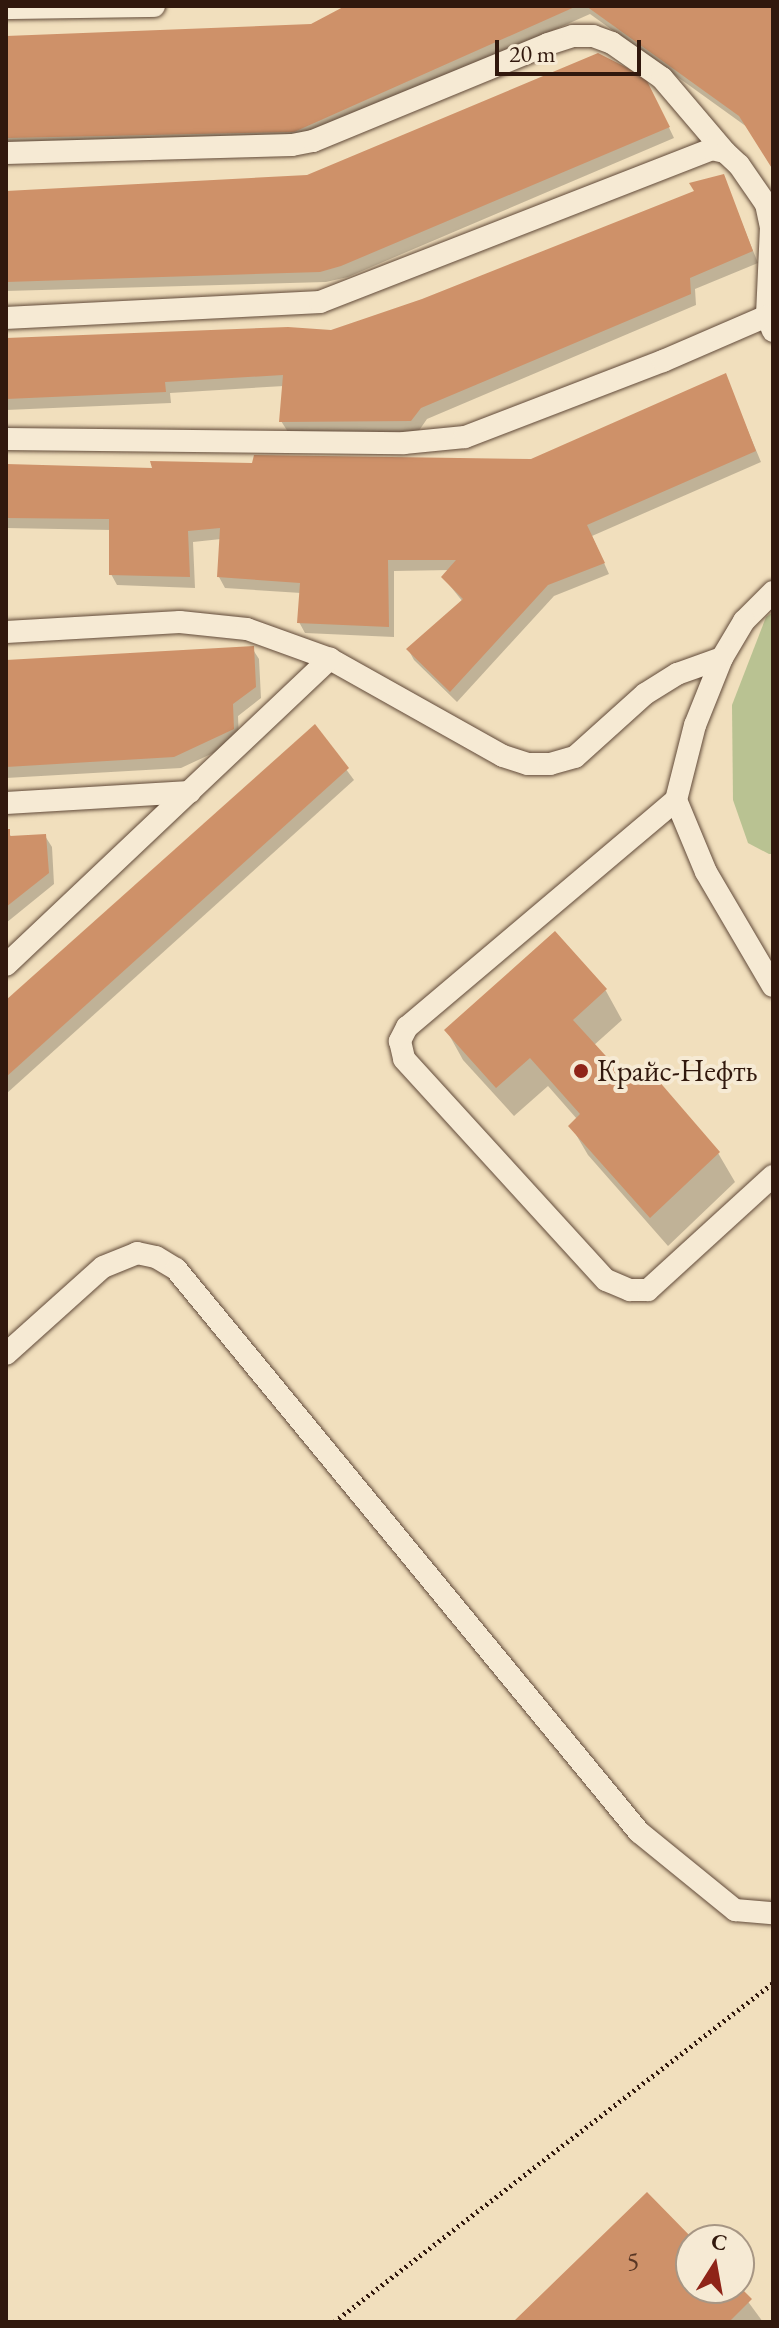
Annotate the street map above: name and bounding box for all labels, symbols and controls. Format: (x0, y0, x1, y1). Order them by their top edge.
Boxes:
scale bar (499, 24, 645, 74)
text: 20 m (509, 38, 556, 69)
place label: Крайс-Нефть (597, 1053, 758, 1089)
marker: Крайс-Нефть (572, 1062, 590, 1080)
north arrow (675, 2224, 755, 2304)
text: С (709, 2226, 730, 2258)
house number: 5 (627, 2246, 639, 2278)

